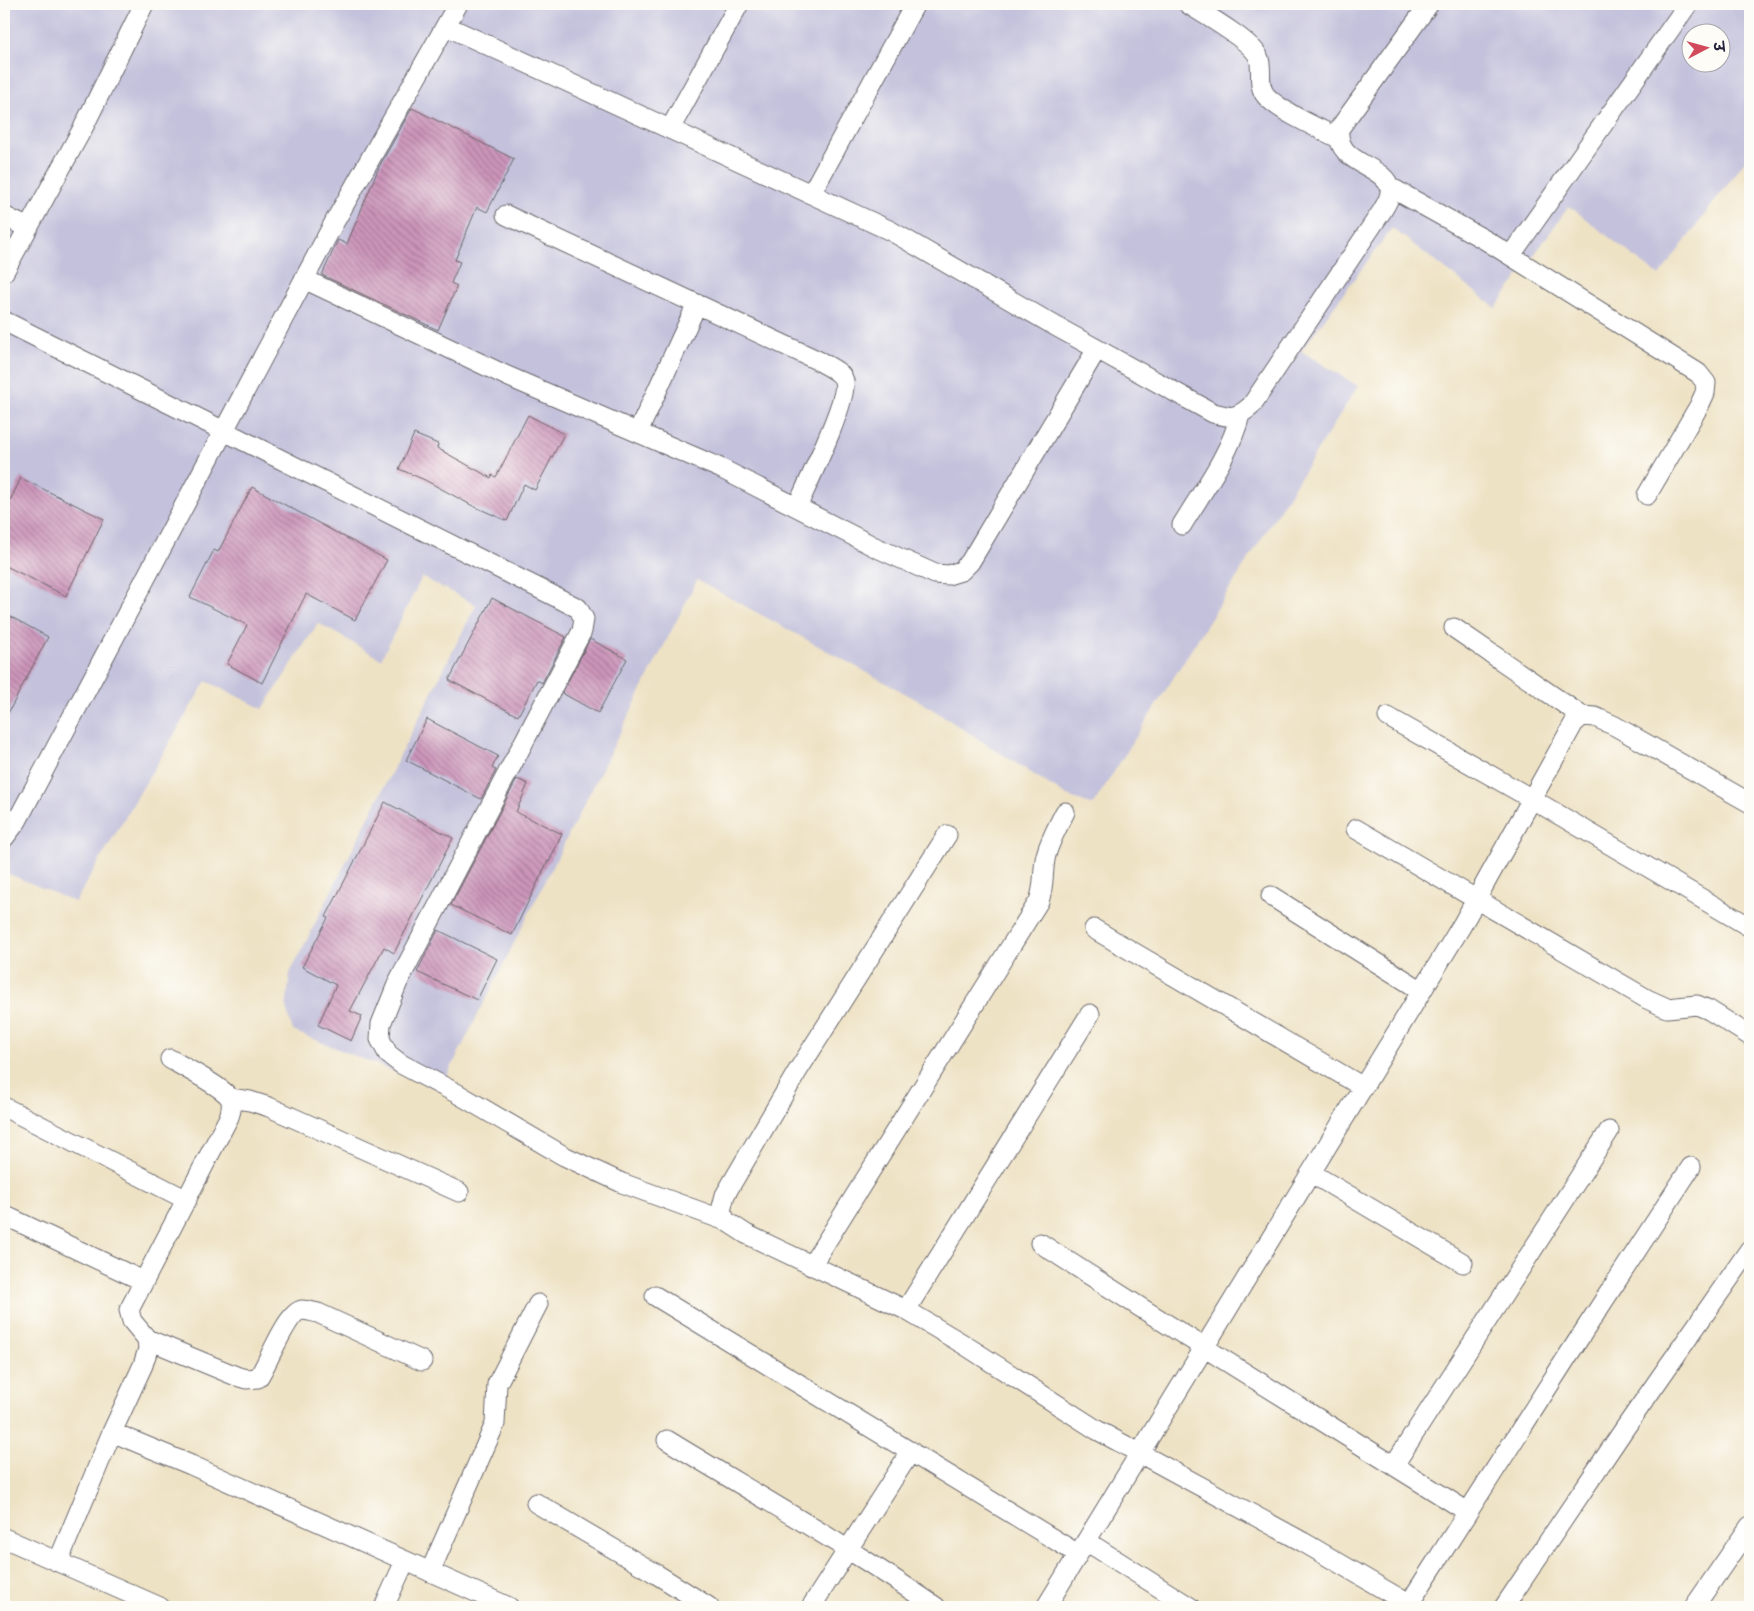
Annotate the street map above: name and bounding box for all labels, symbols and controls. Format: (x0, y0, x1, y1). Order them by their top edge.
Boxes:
north arrow (1682, 22, 1732, 72)
text: उ (1707, 39, 1726, 54)

